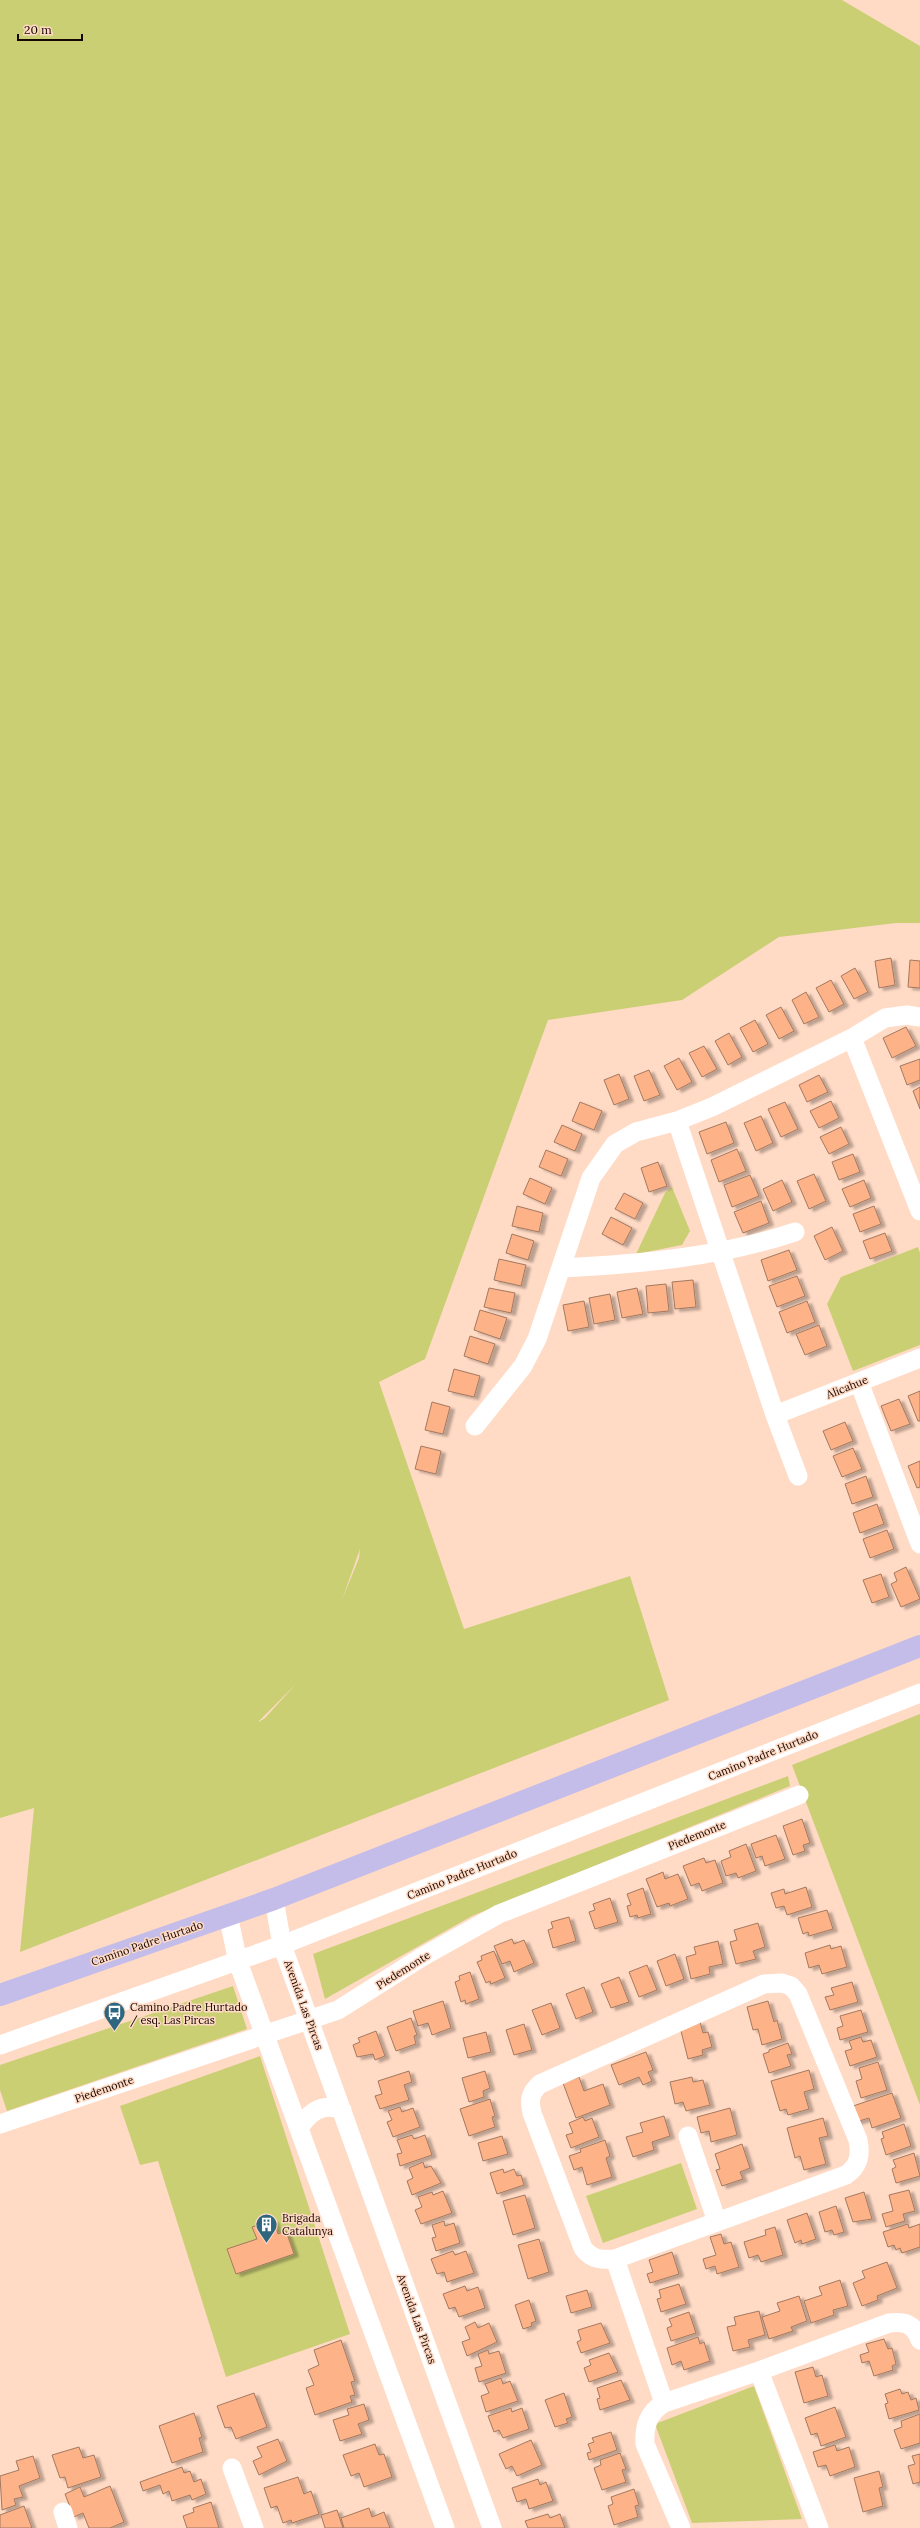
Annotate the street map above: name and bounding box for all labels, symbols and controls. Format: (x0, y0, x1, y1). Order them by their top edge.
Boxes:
scale bar (18, 16, 82, 42)
text: 20 m (24, 22, 52, 37)
street label: Alicahue (823, 1372, 870, 1402)
street label: Camino Padre Hurtado (706, 1727, 820, 1783)
street label: Piedemonte (666, 1817, 728, 1853)
street label: Camino Padre Hurtado (405, 1846, 519, 1902)
street label: Camino Padre Hurtado (89, 1917, 205, 1969)
street label: Piedemonte (373, 1948, 433, 1992)
street label: Avenida Las Pircas (281, 1957, 327, 2052)
bus stop icon: Camino Padre Hurtado / esq. Las Pircas (102, 2000, 128, 2033)
place label: Camino Padre Hurtado / esq. Las Pircas (130, 2000, 247, 2028)
street label: Piedemonte (73, 2072, 135, 2106)
building icon: Brigada Catalunya (253, 2211, 279, 2244)
place label: Brigada Catalunya (282, 2211, 333, 2238)
street label: Avenida Las Pircas (394, 2271, 440, 2366)

